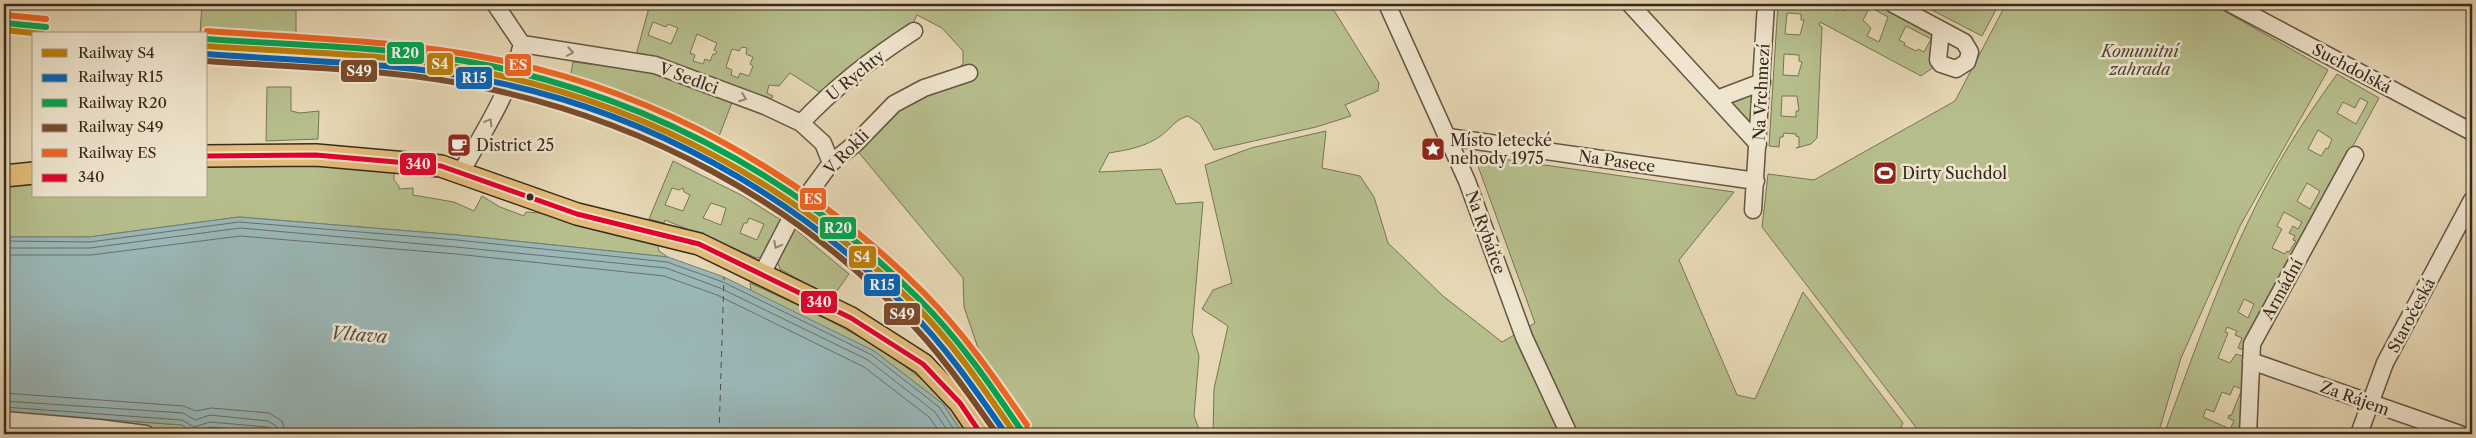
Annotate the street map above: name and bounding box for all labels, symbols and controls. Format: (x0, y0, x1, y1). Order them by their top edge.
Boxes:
legend (32, 32, 208, 198)
street label: Suchdolská (2309, 39, 2395, 97)
line badge: R20 (386, 41, 425, 65)
park label: Komunitní zahrada (2099, 41, 2180, 79)
text: Railway S4 (78, 43, 155, 62)
street label: Na Vrchmezí (1748, 43, 1774, 141)
text: R20 (391, 44, 419, 62)
street label: U Rychty (822, 45, 889, 105)
one-way arrow (565, 47, 574, 57)
line badge: S4 (426, 52, 454, 76)
line badge: ES (504, 53, 532, 77)
text: S4 (431, 55, 449, 73)
text: ES (508, 56, 528, 74)
street label: V Sedlci (656, 58, 721, 98)
line badge: S49 (340, 59, 378, 83)
text: S49 (346, 62, 372, 80)
line badge: R15 (455, 66, 493, 90)
text: Railway R15 (78, 67, 163, 86)
text: R15 (461, 69, 487, 87)
one-way arrow (738, 92, 747, 102)
text: Railway R20 (78, 93, 167, 112)
text: Railway S49 (78, 117, 164, 136)
one-way arrow (483, 118, 493, 127)
street label: V Rokli (819, 125, 873, 179)
place label: Místo letecké nehody 1975 (1450, 130, 1552, 168)
cafe icon: District 25 (446, 132, 472, 158)
place label: District 25 (476, 135, 554, 155)
place icon: Místo letecké nehody 1975 (1420, 136, 1446, 162)
text: Railway ES (78, 143, 156, 162)
street label: Na Pasece (1577, 146, 1657, 176)
line badge: 340 (399, 152, 437, 176)
text: 340 (405, 155, 431, 173)
sports icon: Dirty Suchdol (1872, 160, 1898, 186)
place label: Dirty Suchdol (1902, 163, 2007, 183)
text: 340 (78, 167, 104, 186)
line badge: ES (799, 187, 827, 211)
street label: Na Rybářce (1462, 188, 1510, 277)
text: ES (803, 190, 823, 208)
unlabelled marker (525, 192, 535, 202)
line badge: R20 (819, 216, 857, 240)
text: R20 (824, 219, 852, 237)
one-way arrow (773, 240, 783, 249)
line badge: S4 (848, 245, 877, 269)
text: S4 (853, 248, 871, 266)
street label: Armádní (2257, 255, 2307, 324)
line badge: R15 (863, 273, 901, 297)
street label: Staročeská (2383, 274, 2439, 356)
text: R15 (869, 276, 895, 294)
line badge: 340 (800, 290, 838, 314)
text: 340 (806, 293, 832, 311)
line badge: S49 (883, 302, 921, 326)
text: S49 (889, 305, 915, 323)
water label: Vltava (330, 322, 388, 348)
street label: Za Rájem (2318, 376, 2392, 420)

